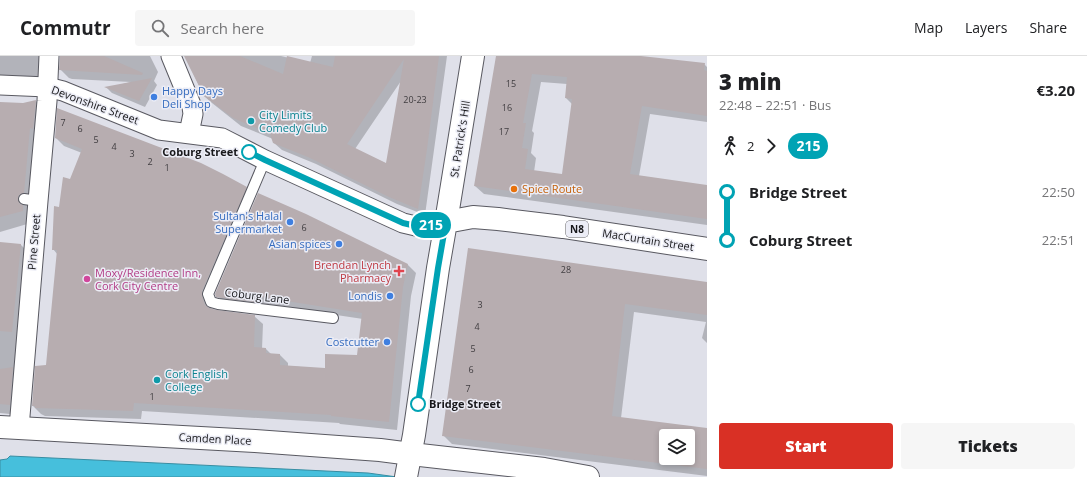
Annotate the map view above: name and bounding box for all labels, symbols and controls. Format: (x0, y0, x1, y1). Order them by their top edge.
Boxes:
search box (135, 10, 415, 46)
text: Commutr (20, 15, 111, 41)
icon: search (149, 17, 171, 39)
text: Search here (181, 18, 264, 38)
text: Map (914, 18, 943, 37)
text: Layers (965, 18, 1007, 37)
text: Share (1029, 18, 1067, 37)
text: 3 min (719, 66, 782, 96)
house number: 15 (506, 77, 516, 90)
text: €3.20 (1036, 80, 1075, 100)
street label: Devonshire Street (49, 82, 141, 127)
place label: Happy Days Deli Shop (162, 83, 223, 111)
marker: Happy Days Deli Shop (149, 92, 159, 102)
house number: 20-23 (403, 93, 427, 106)
text: 22:48 – 22:51 · Bus (719, 96, 831, 114)
street label: St. Patrick's Hill (446, 99, 473, 178)
house number: 16 (502, 101, 512, 114)
place label: City Limits Comedy Club (259, 107, 327, 135)
house number: 7 (60, 116, 66, 129)
marker: City Limits Comedy Club (246, 116, 256, 126)
house number: 6 (77, 122, 83, 135)
house number: 17 (499, 125, 509, 138)
house number: 5 (93, 133, 99, 146)
icon: walk (719, 135, 741, 157)
icon: forward (760, 135, 782, 157)
text: 215 (796, 136, 820, 155)
text: 2 (747, 137, 754, 155)
house number: 4 (111, 140, 117, 153)
place label: Coburg Street (162, 144, 238, 159)
marker: Coburg Street (241, 144, 257, 160)
house number: 3 (129, 147, 135, 160)
house number: 2 (147, 155, 153, 168)
house number: 1 (164, 161, 170, 174)
place label: Spice Route (522, 181, 582, 196)
text: Bridge Street (749, 182, 847, 202)
text: 22:50 (1042, 183, 1075, 201)
marker: Spice Route (509, 184, 519, 194)
place label: Sultan's Halal Supermarket (213, 208, 282, 236)
line badge: 215 (408, 212, 454, 238)
street label: Pine Street (24, 213, 43, 270)
text: 215 (419, 215, 443, 234)
marker: Sultan's Halal Supermarket (285, 217, 295, 227)
house number: 6 (301, 221, 307, 234)
road number: N8 (566, 221, 588, 237)
street label: MacCurtain Street (601, 225, 695, 254)
text: Coburg Street (749, 230, 852, 250)
text: 22:51 (1042, 231, 1075, 249)
place label: Asian spices (269, 236, 331, 251)
marker: Asian spices (334, 239, 344, 249)
place label: Brendan Lynch Pharmacy (314, 257, 391, 285)
house number: 28 (561, 263, 571, 276)
place label: Moxy/Residence Inn, Cork City Centre (95, 265, 201, 293)
marker: Brendan Lynch Pharmacy (394, 266, 404, 276)
marker: Moxy/Residence Inn, Cork City Centre (82, 274, 92, 284)
street label: Coburg Lane (224, 284, 290, 307)
place label: Londis (348, 288, 382, 303)
marker: Londis (385, 291, 395, 301)
house number: 3 (477, 298, 483, 311)
house number: 4 (474, 320, 480, 333)
place label: Costcutter (326, 334, 379, 349)
marker: Costcutter (382, 337, 392, 347)
house number: 5 (470, 342, 476, 355)
house number: 6 (468, 363, 474, 376)
place label: Cork English College (165, 366, 228, 394)
marker: Cork English College (152, 375, 162, 385)
house number: 7 (465, 382, 471, 395)
house number: 1 (149, 390, 155, 403)
marker: Bridge Street (410, 396, 426, 412)
place label: Bridge Street (429, 396, 501, 411)
button: Start (719, 423, 893, 469)
button: Tickets (901, 423, 1075, 469)
street label: Camden Place (178, 429, 252, 448)
map controls (659, 429, 695, 465)
button: layers (659, 429, 695, 465)

